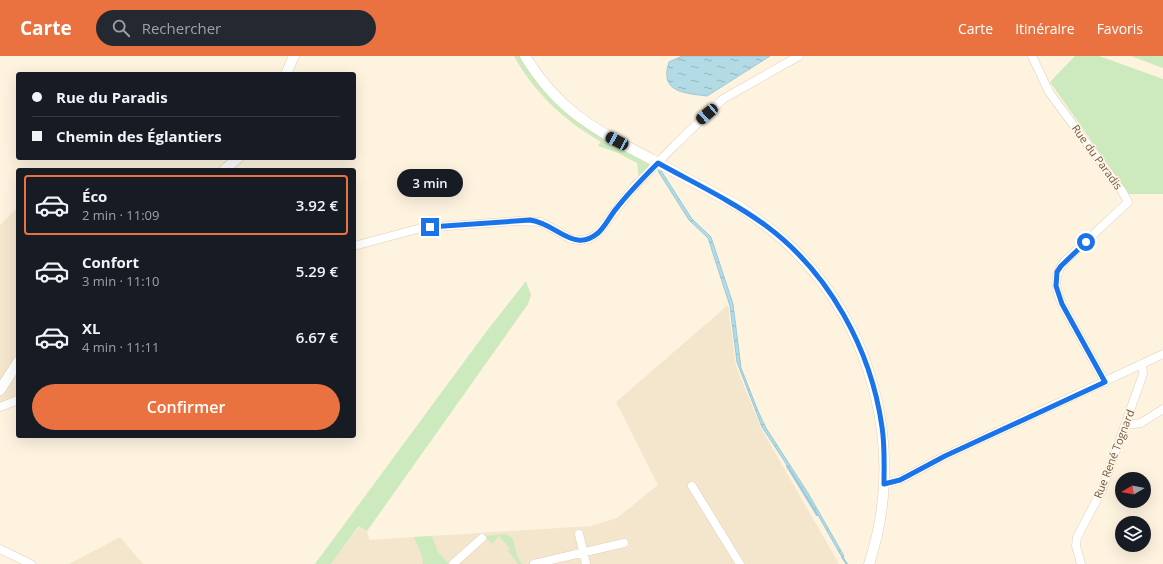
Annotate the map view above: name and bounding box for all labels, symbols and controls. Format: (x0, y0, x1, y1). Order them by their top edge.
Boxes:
search box (96, 10, 376, 46)
text: Carte (20, 15, 72, 41)
icon: search (110, 17, 132, 39)
text: Rechercher (142, 18, 221, 38)
text: Carte (958, 19, 993, 38)
text: Itinéraire (1015, 19, 1075, 38)
text: Favoris (1097, 19, 1143, 38)
text: Rue du Paradis (56, 87, 168, 107)
car (694, 102, 720, 126)
street label: Rue du Paradis (1069, 121, 1126, 192)
text: Chemin des Églantiers (56, 126, 222, 146)
car (604, 130, 630, 152)
callout: 3 min (397, 169, 463, 197)
text: 3 min (412, 174, 448, 192)
text: Éco (82, 186, 107, 206)
icon: car (34, 187, 70, 223)
text: 3.92 € (296, 195, 338, 215)
text: 2 min · 11:09 (82, 206, 159, 224)
route end (421, 218, 439, 236)
route start (1077, 233, 1095, 251)
text: Confort (82, 252, 139, 272)
icon: car (34, 253, 70, 289)
text: 5.29 € (296, 261, 338, 281)
text: 3 min · 11:10 (82, 272, 159, 290)
text: XL (82, 318, 100, 338)
icon: car (34, 319, 70, 355)
text: 6.67 € (296, 327, 338, 347)
text: 4 min · 11:11 (82, 338, 159, 356)
button: Confirmer (32, 384, 340, 430)
street label: Rue René Tognard (1090, 407, 1137, 500)
north arrow (1115, 472, 1151, 508)
map controls (1115, 472, 1151, 552)
button: layers (1115, 516, 1151, 552)

